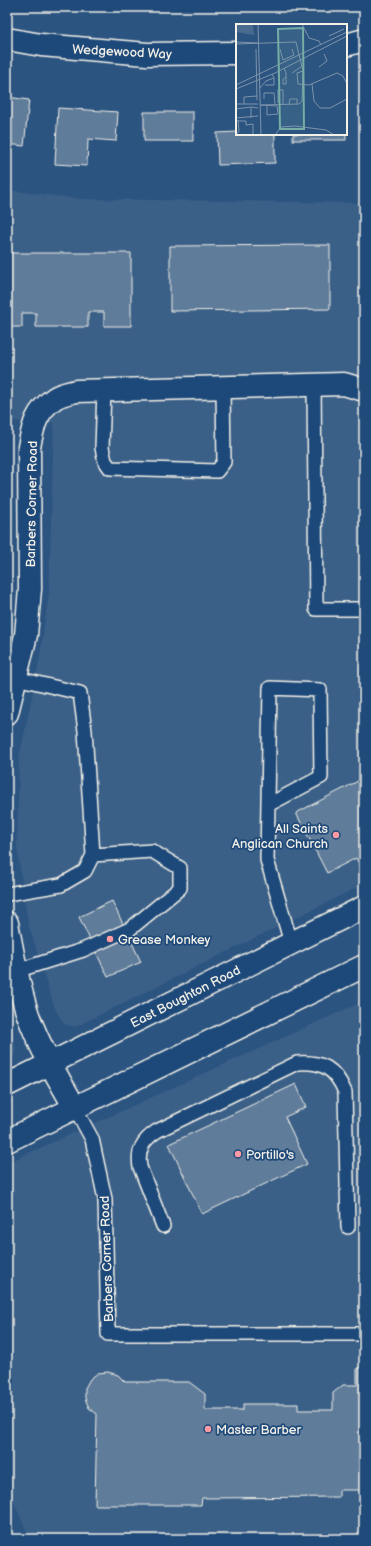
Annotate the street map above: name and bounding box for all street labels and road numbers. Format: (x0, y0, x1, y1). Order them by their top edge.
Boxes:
street label: Wedgewood Way (72, 41, 172, 63)
street label: Barbers Corner Road (23, 441, 41, 567)
street label: East Boughton Road (128, 962, 243, 1032)
street label: Barbers Corner Road (97, 1195, 117, 1323)

